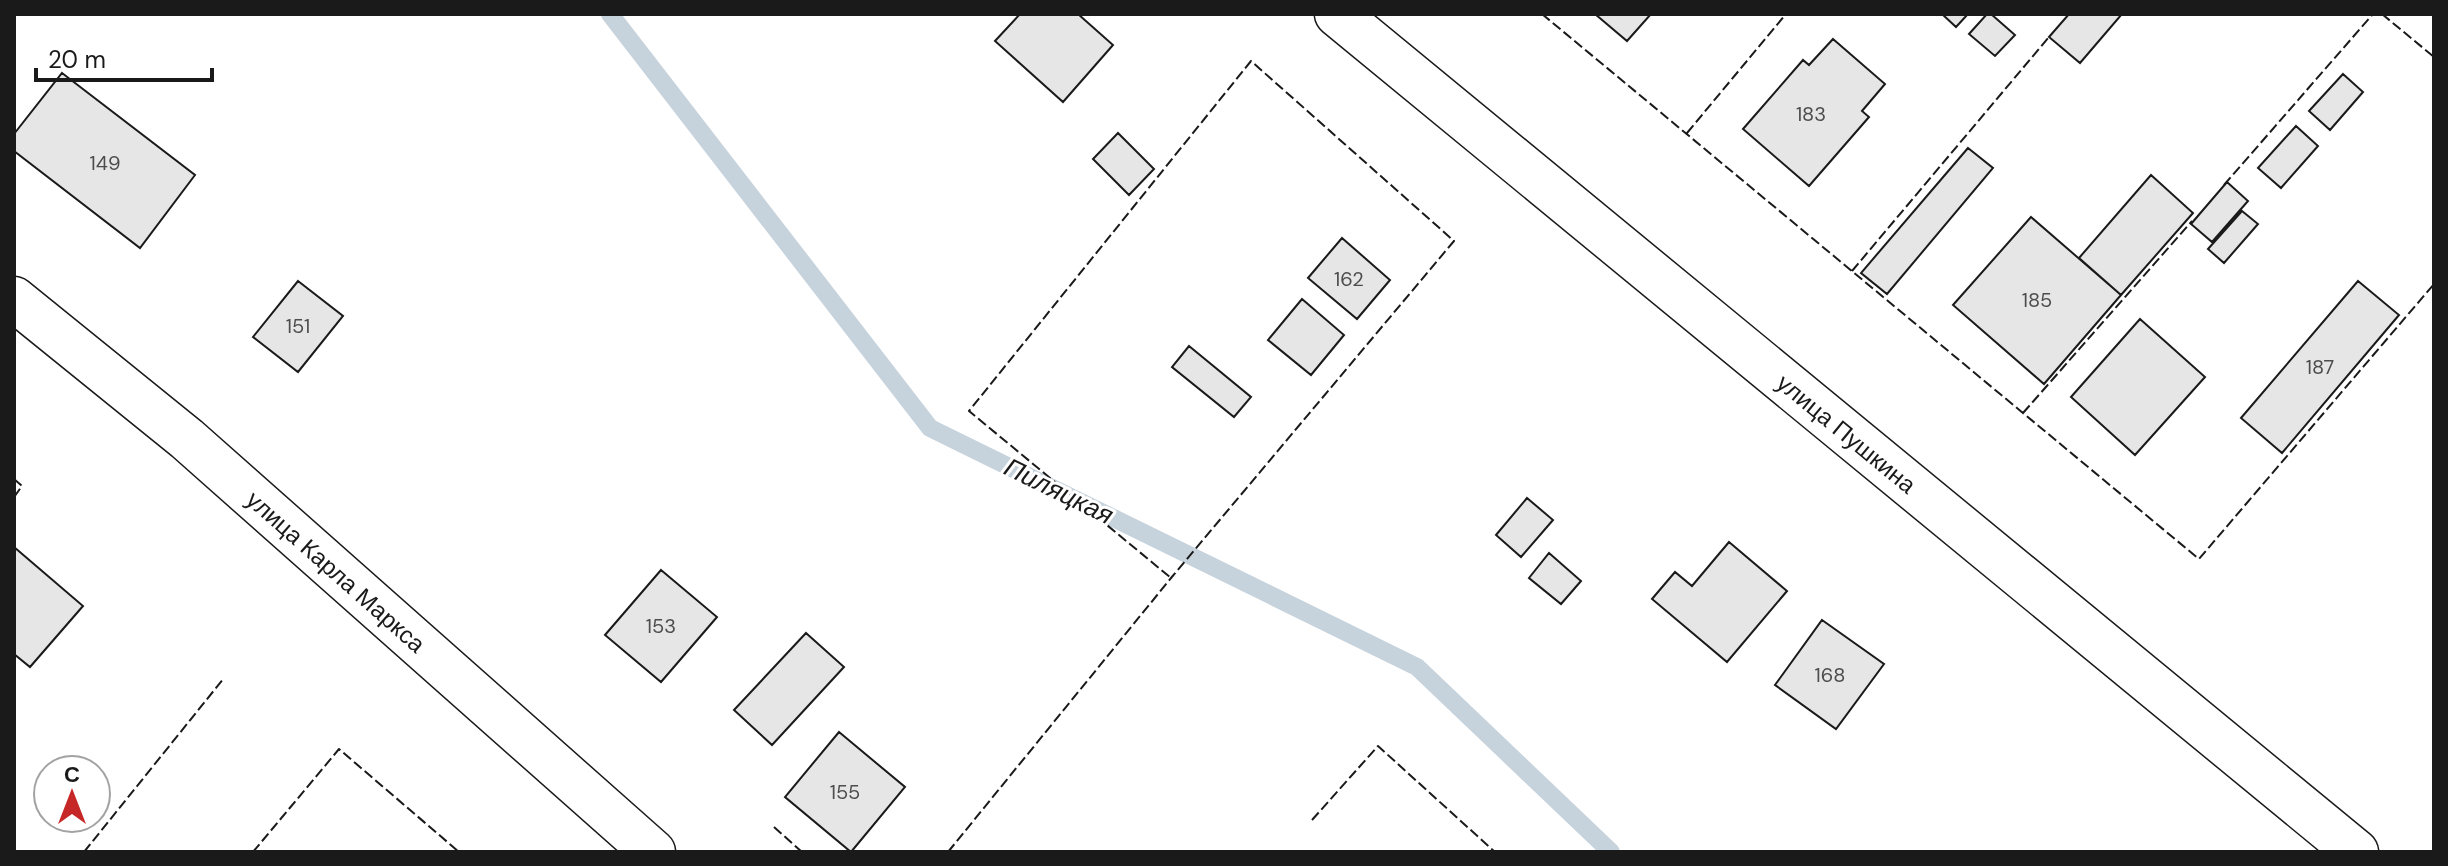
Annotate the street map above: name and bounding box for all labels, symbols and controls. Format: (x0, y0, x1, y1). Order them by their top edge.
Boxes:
scale bar (36, 32, 212, 82)
text: 20 m (48, 44, 106, 75)
house number: 183 (1796, 101, 1826, 127)
house number: 149 (90, 150, 120, 176)
house number: 162 (1334, 266, 1364, 292)
house number: 185 (2022, 287, 2052, 313)
house number: 151 (286, 313, 310, 339)
house number: 187 (2306, 354, 2334, 380)
street label: улица Пушкина (1771, 367, 1923, 500)
water label: Пиляцкая (999, 450, 1119, 532)
street label: улица Карла Маркса (240, 484, 433, 659)
house number: 153 (646, 613, 676, 639)
house number: 168 (1815, 662, 1845, 688)
north arrow (32, 754, 112, 834)
text: С (64, 760, 80, 789)
house number: 155 (830, 779, 860, 805)

